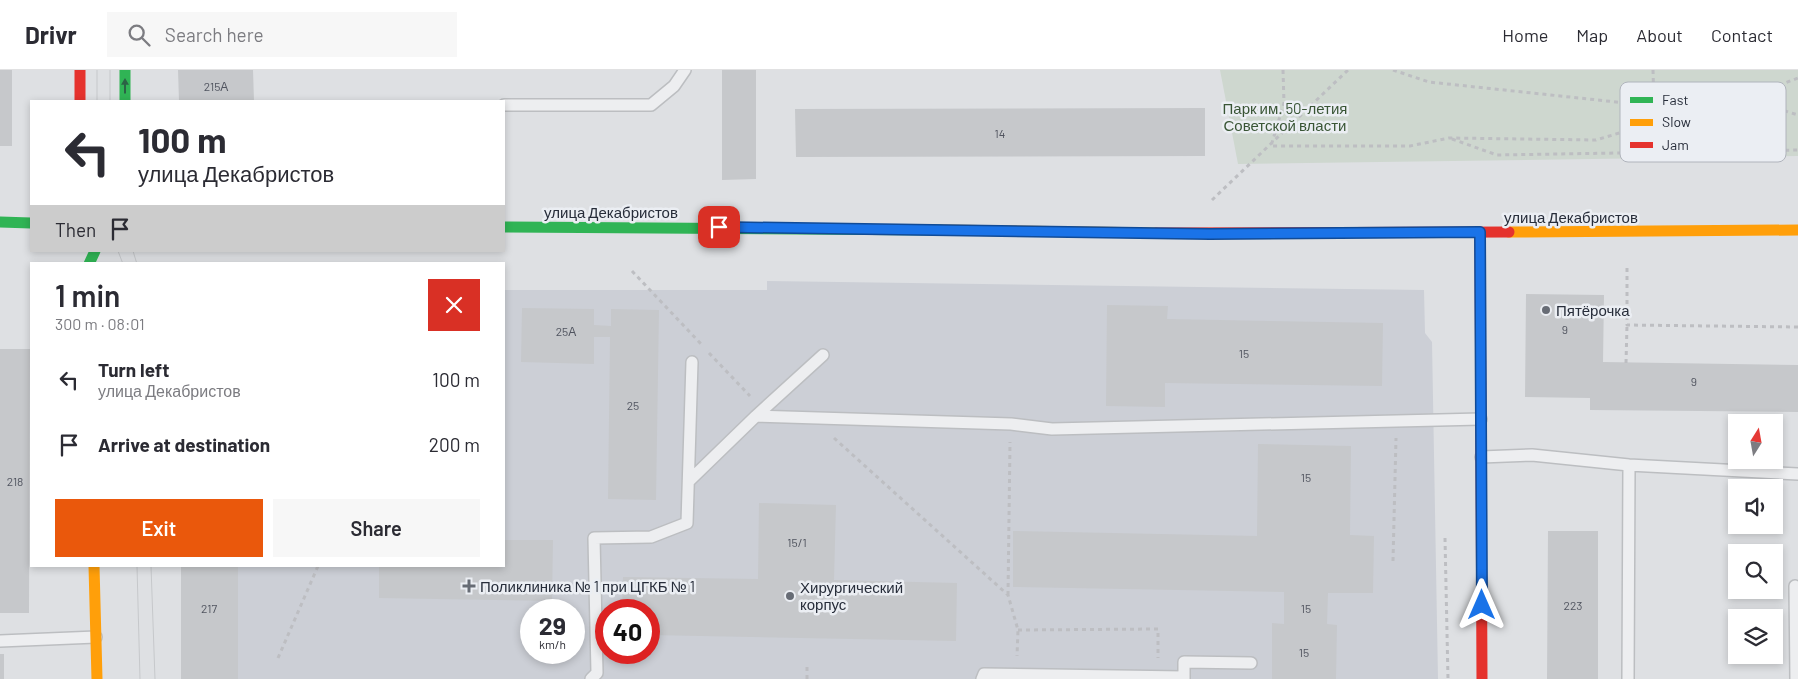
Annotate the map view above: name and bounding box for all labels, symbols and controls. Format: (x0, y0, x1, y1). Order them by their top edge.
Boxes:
search box (107, 12, 457, 57)
text: Drivr (25, 20, 77, 49)
icon: search (125, 21, 153, 49)
text: Search here (165, 23, 264, 46)
text: Home (1502, 24, 1548, 46)
text: Map (1576, 24, 1608, 46)
text: About (1636, 24, 1683, 46)
text: Contact (1711, 24, 1773, 46)
one-way arrow (121, 77, 129, 93)
house number: 215А (204, 79, 228, 93)
legend (1620, 82, 1786, 162)
text: Fast (1662, 91, 1688, 108)
park label: Парк им. 50-летия Советской власти (1223, 99, 1347, 134)
text: Slow (1662, 113, 1691, 130)
text: 100 m (138, 118, 227, 160)
icon: left (55, 120, 120, 185)
house number: 14 (995, 126, 1005, 140)
text: Jam (1662, 136, 1689, 153)
text: улица Декабристов (138, 160, 334, 186)
street label: улица Декабристов (544, 203, 678, 221)
pin (698, 206, 740, 248)
street label: улица Декабристов (1504, 208, 1638, 226)
icon: arrive (705, 213, 733, 241)
icon: arrive (106, 215, 134, 243)
text: Then (55, 218, 96, 241)
text: 1 min (55, 277, 120, 313)
button: close (428, 279, 480, 331)
place label: Пятёрочка (1556, 301, 1630, 319)
marker: Пятёрочка (1540, 304, 1552, 316)
text: 300 m · 08:01 (55, 314, 145, 333)
house number: 9 (1562, 322, 1568, 336)
house number: 25А (556, 324, 576, 338)
house number: 15 (1239, 346, 1249, 360)
text: Turn left (98, 358, 169, 381)
icon: left (55, 366, 83, 394)
text: 100 m (432, 368, 480, 391)
house number: 9 (1691, 374, 1697, 388)
text: улица Декабристов (98, 381, 241, 400)
house number: 25 (627, 398, 639, 412)
north arrow (1728, 414, 1782, 469)
map controls (1728, 414, 1783, 664)
icon: arrive (55, 431, 83, 459)
text: Arrive at destination (98, 433, 270, 456)
text: 200 m (429, 433, 480, 456)
house number: 15 (1301, 470, 1311, 484)
house number: 218 (7, 474, 23, 488)
button: sound (1728, 479, 1783, 534)
button: Exit (55, 499, 263, 557)
button: Share (273, 499, 480, 557)
house number: 15/1 (787, 535, 807, 549)
button: search (1728, 544, 1783, 599)
place label: Поликлиника № 1 при ЦГКБ № 1 (480, 577, 695, 595)
place label: Хирургический корпус (800, 578, 903, 613)
position arrow (1455, 578, 1507, 630)
marker: Поликлиника № 1 при ЦГКБ № 1 (462, 579, 476, 593)
marker: Хирургический корпус (784, 590, 796, 602)
house number: 223 (1564, 598, 1582, 612)
speed limit sign: 40 (595, 599, 660, 664)
house number: 217 (201, 601, 217, 615)
house number: 15 (1301, 601, 1311, 615)
button: layers (1728, 609, 1783, 664)
text: 29 (539, 610, 566, 640)
text: km/h (539, 637, 566, 651)
house number: 15 (1299, 645, 1309, 659)

